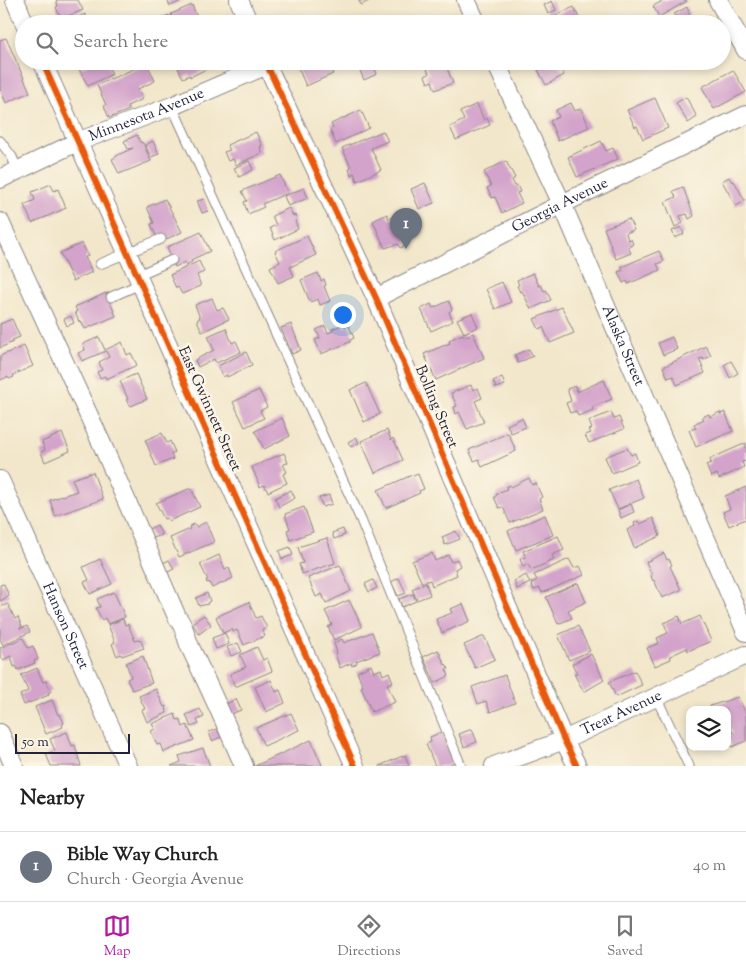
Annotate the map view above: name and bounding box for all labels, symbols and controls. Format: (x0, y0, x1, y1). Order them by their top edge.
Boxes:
search box (15, 15, 731, 70)
icon: search (33, 29, 61, 57)
text: Search here (73, 29, 168, 56)
street label: Minnesota Avenue (86, 83, 207, 147)
street label: Georgia Avenue (508, 173, 612, 238)
pin: 1 (390, 208, 422, 249)
your location (330, 302, 356, 328)
street label: Alaska Street (596, 302, 650, 389)
street label: East Gwinnett Street (172, 343, 246, 475)
street label: Bolling Street (409, 362, 463, 452)
street label: Hanson Street (37, 579, 94, 673)
street label: Treat Avenue (577, 685, 665, 741)
map controls (686, 706, 731, 751)
button: layers (686, 706, 731, 751)
scale bar (15, 731, 130, 754)
text: 50 m (22, 733, 49, 753)
text: Nearby (20, 784, 85, 814)
text: Bible Way Church (67, 842, 219, 869)
text: 1 (33, 855, 39, 878)
text: 40 m (693, 855, 726, 878)
text: Church · Georgia Avenue (67, 869, 244, 892)
tab: Map (103, 912, 131, 962)
tab: Directions (337, 912, 401, 962)
tab: Saved (607, 912, 643, 962)

